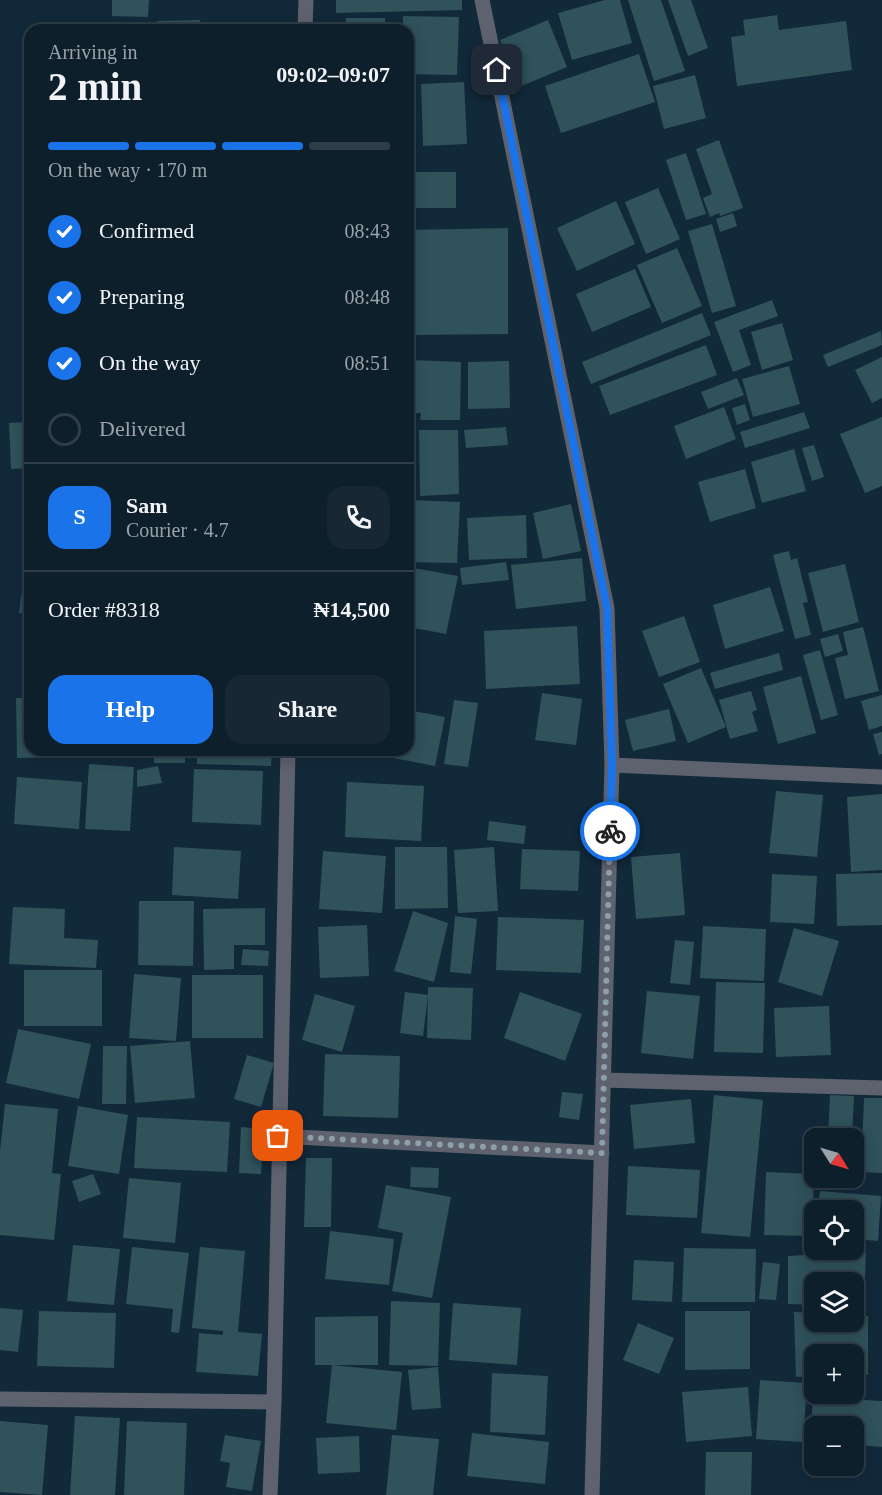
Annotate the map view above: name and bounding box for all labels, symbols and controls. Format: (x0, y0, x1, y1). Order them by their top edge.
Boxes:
text: Arriving in (48, 41, 137, 63)
pin (471, 44, 522, 95)
icon: home (480, 53, 513, 86)
text: 09:02–09:07 (276, 62, 390, 87)
text: 2 min (48, 65, 142, 108)
text: On the way · 170 m (48, 159, 207, 181)
icon: check (48, 215, 81, 248)
text: Confirmed (99, 218, 194, 243)
text: 08:43 (344, 220, 390, 242)
icon: check (48, 281, 81, 314)
text: Preparing (99, 284, 185, 309)
text: 08:48 (344, 286, 390, 308)
icon: check (48, 347, 81, 380)
text: On the way (99, 350, 200, 375)
text: 08:51 (344, 352, 390, 374)
text: Delivered (99, 416, 186, 441)
button: phone (327, 486, 390, 549)
text: Sam (126, 493, 168, 518)
text: S (73, 504, 86, 529)
text: Courier · 4.7 (126, 519, 229, 541)
text: Order #8318 (48, 597, 160, 622)
text: ₦14,500 (314, 597, 390, 622)
button: Help (48, 675, 213, 744)
button: Share (225, 675, 390, 744)
courier (580, 801, 640, 861)
icon: bike (594, 815, 627, 848)
pin (252, 1110, 303, 1161)
icon: bag (261, 1119, 294, 1152)
north arrow (804, 1128, 864, 1188)
map controls (804, 1128, 864, 1476)
button: locate (804, 1200, 864, 1260)
button: layers (804, 1272, 864, 1332)
button: + (804, 1344, 864, 1404)
button: − (804, 1416, 864, 1476)

